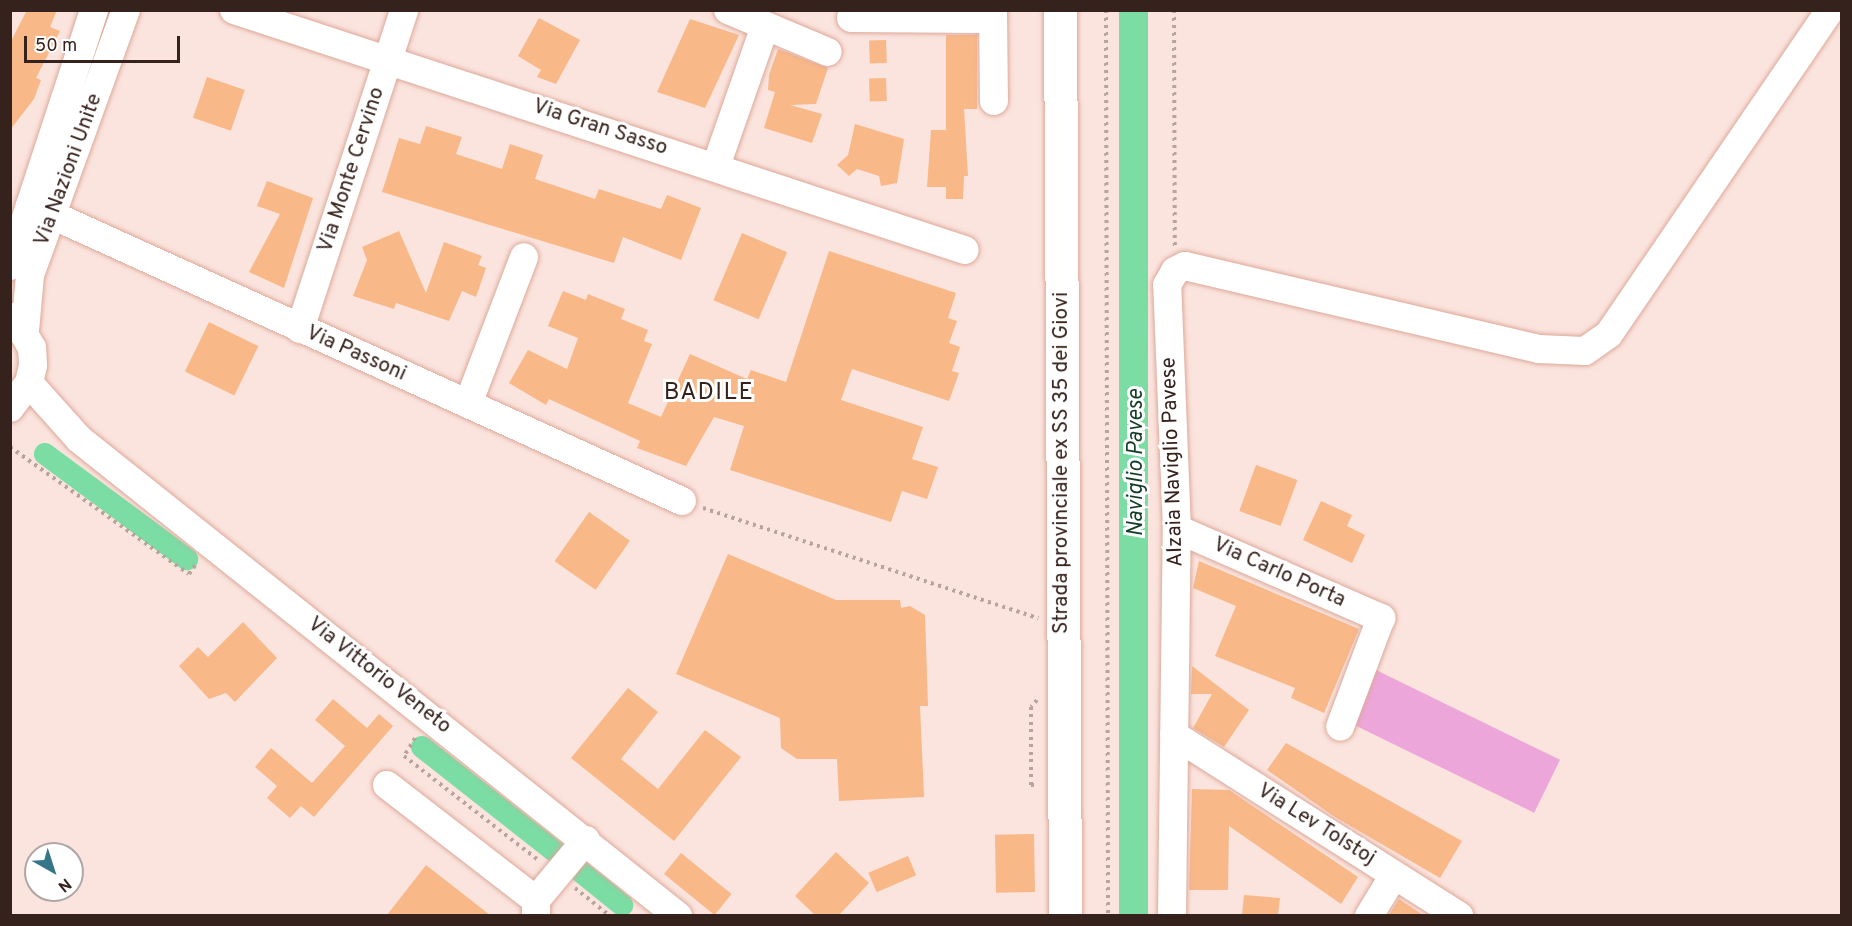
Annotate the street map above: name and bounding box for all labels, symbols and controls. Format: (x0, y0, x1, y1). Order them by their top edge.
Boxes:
scale bar (27, 24, 183, 62)
text: 50 m (35, 35, 77, 58)
street label: Via Monte Cervino (313, 84, 391, 256)
street label: Via Nazioni Unite (30, 90, 108, 250)
street label: Via Gran Sasso (529, 94, 671, 162)
street label: Strada provinciale ex SS 35 dei Giovi (1049, 292, 1075, 634)
street label: Via Passoni (302, 321, 410, 387)
street label: Alzaia Naviglio Pavese (1157, 357, 1189, 567)
district label: BADILE (664, 380, 754, 408)
water label: Naviglio Pavese (1124, 389, 1150, 537)
street label: Via Carlo Porta (1209, 533, 1349, 613)
street label: Via Vittorio Veneto (302, 612, 456, 740)
street label: Via Lev Tolstoj (1252, 778, 1380, 872)
north arrow (24, 842, 84, 902)
text: N (53, 873, 75, 896)

